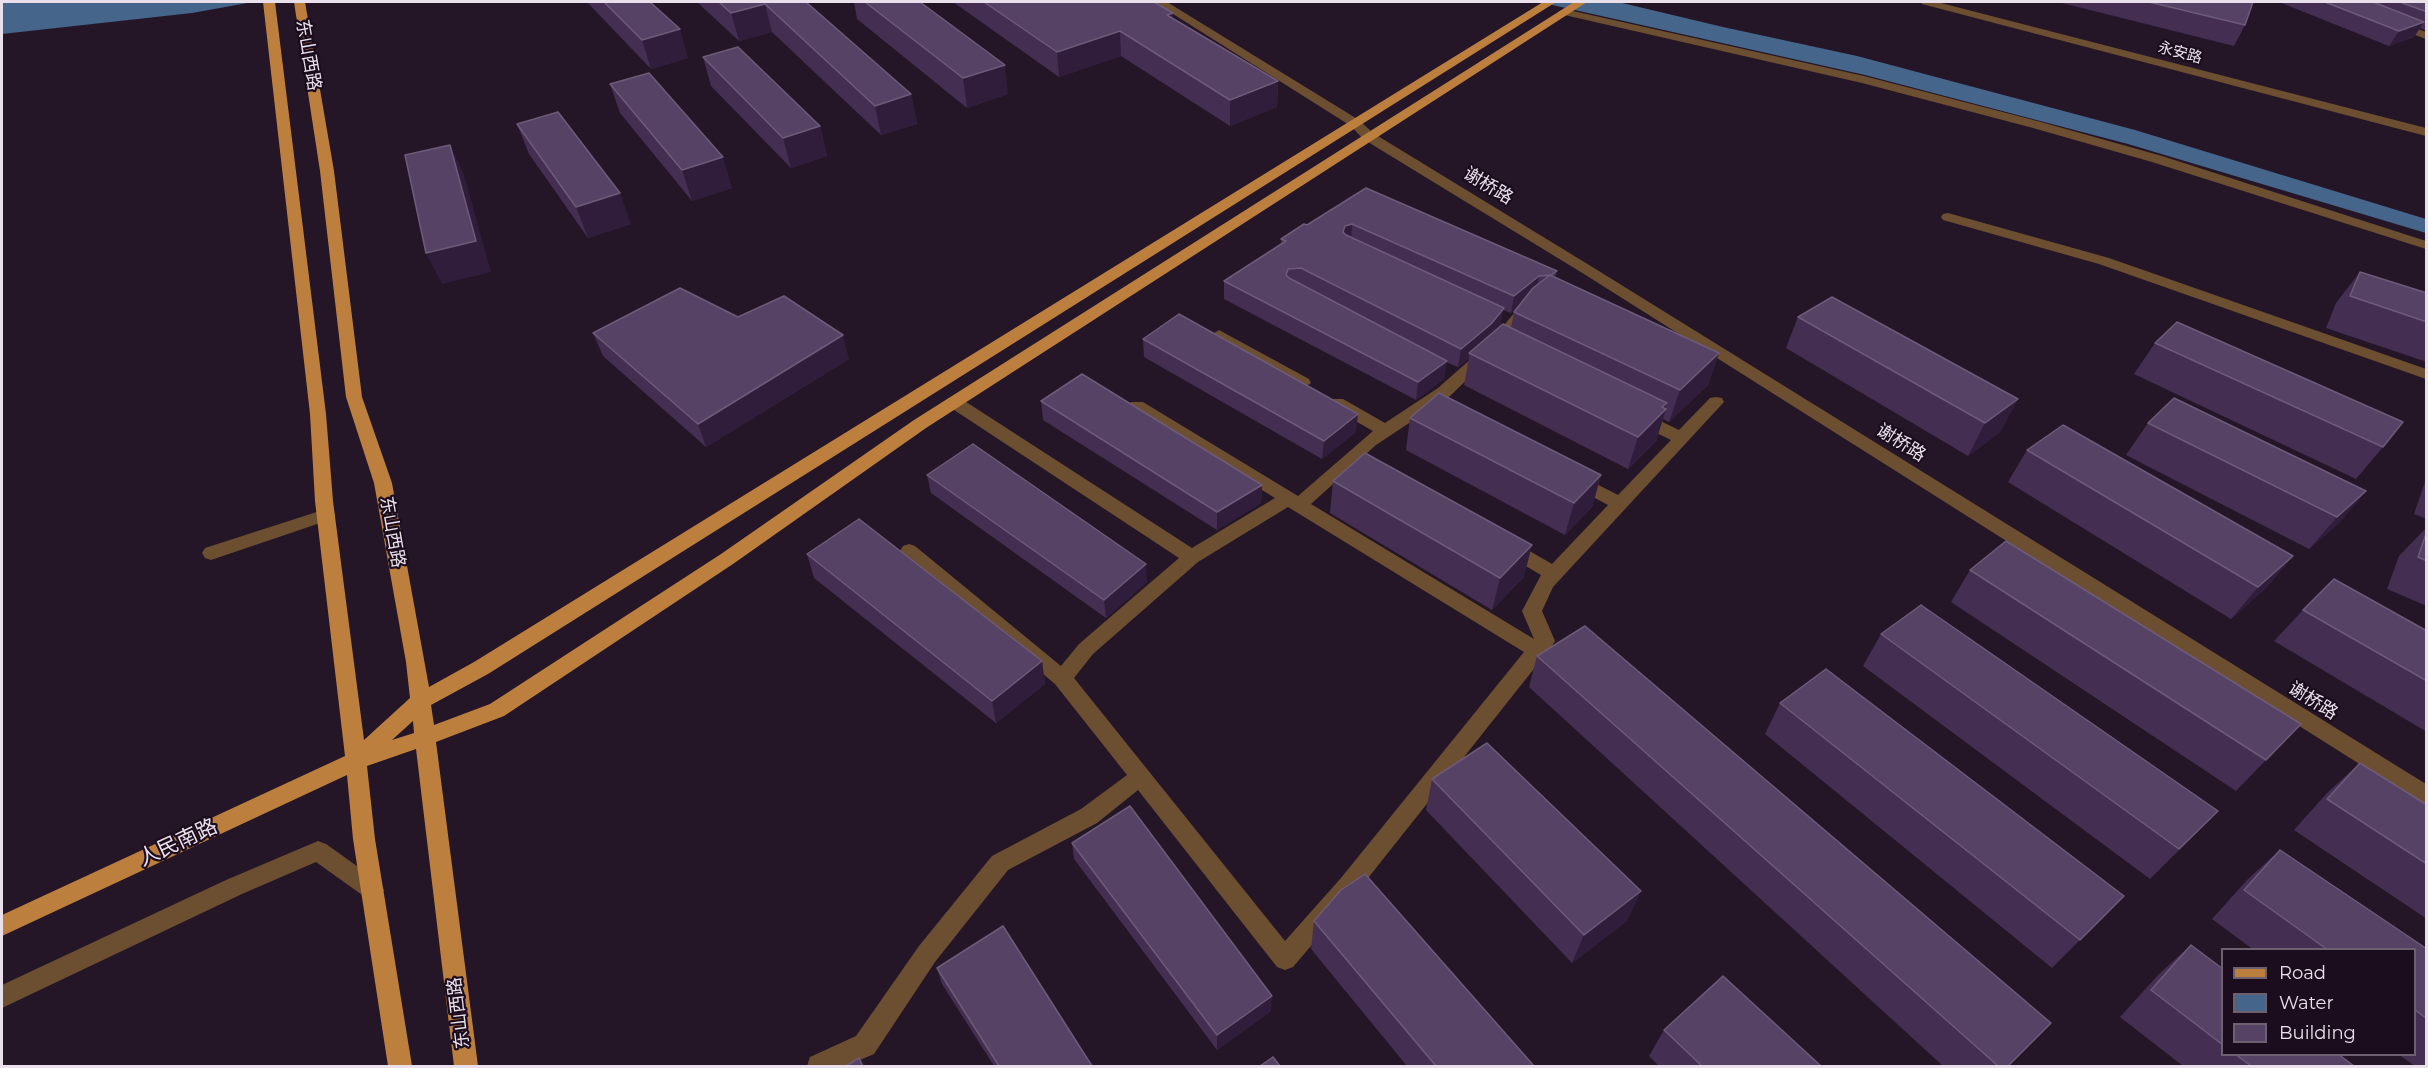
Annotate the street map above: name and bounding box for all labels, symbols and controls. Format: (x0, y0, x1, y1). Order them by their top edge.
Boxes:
street label: 东山西路 (291, 18, 325, 92)
street label: 永安路 (2156, 38, 2204, 68)
street label: 谢桥路 (1459, 163, 1517, 209)
street label: 谢桥路 (1872, 420, 1930, 466)
street label: 东山西路 (375, 495, 409, 569)
street label: 谢桥路 (2284, 678, 2342, 724)
street label: 人民南路 (135, 814, 221, 872)
legend (2221, 948, 2416, 1056)
text: Road (2279, 962, 2326, 984)
street label: 东山西路 (444, 976, 474, 1050)
text: Water (2279, 992, 2334, 1014)
text: Building (2279, 1022, 2356, 1044)

